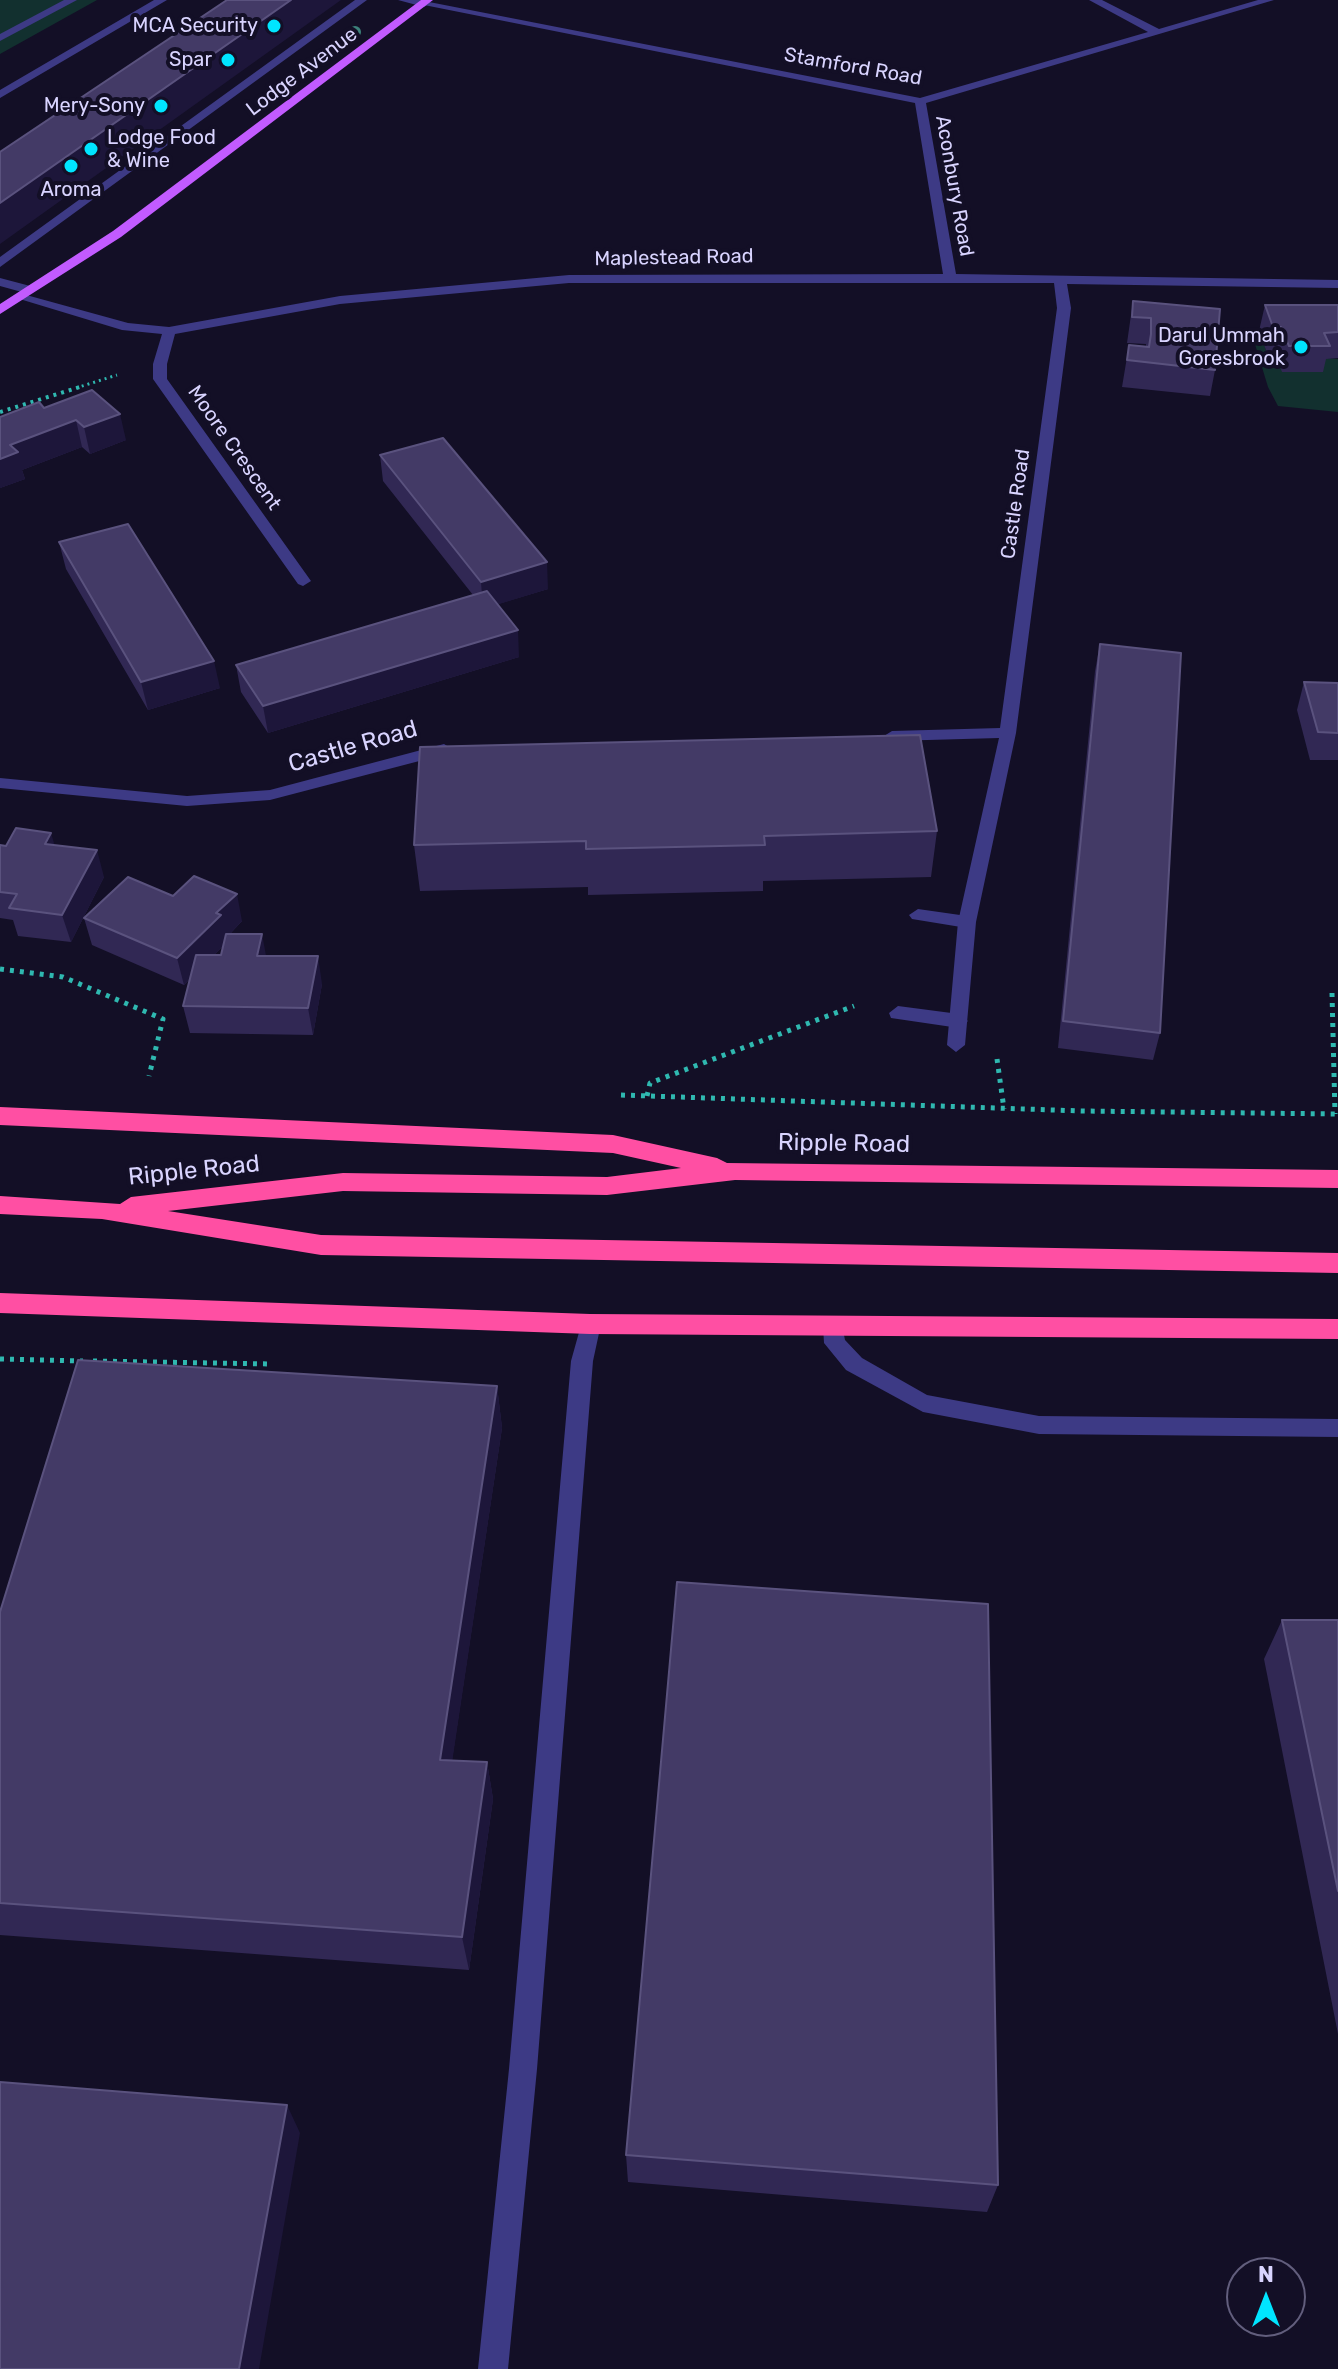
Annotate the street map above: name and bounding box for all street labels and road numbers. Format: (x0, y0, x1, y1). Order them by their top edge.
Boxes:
street label: Lodge Avenue (242, 23, 362, 121)
street label: Stamford Road (782, 43, 924, 91)
street label: Aconbury Road (930, 114, 978, 258)
street label: Maplestead Road (594, 245, 754, 271)
street label: Moore Crescent (182, 381, 286, 515)
street label: Castle Road (996, 448, 1036, 560)
street label: Castle Road (285, 715, 421, 779)
street label: Ripple Road (778, 1128, 910, 1160)
street label: Ripple Road (127, 1150, 261, 1192)

